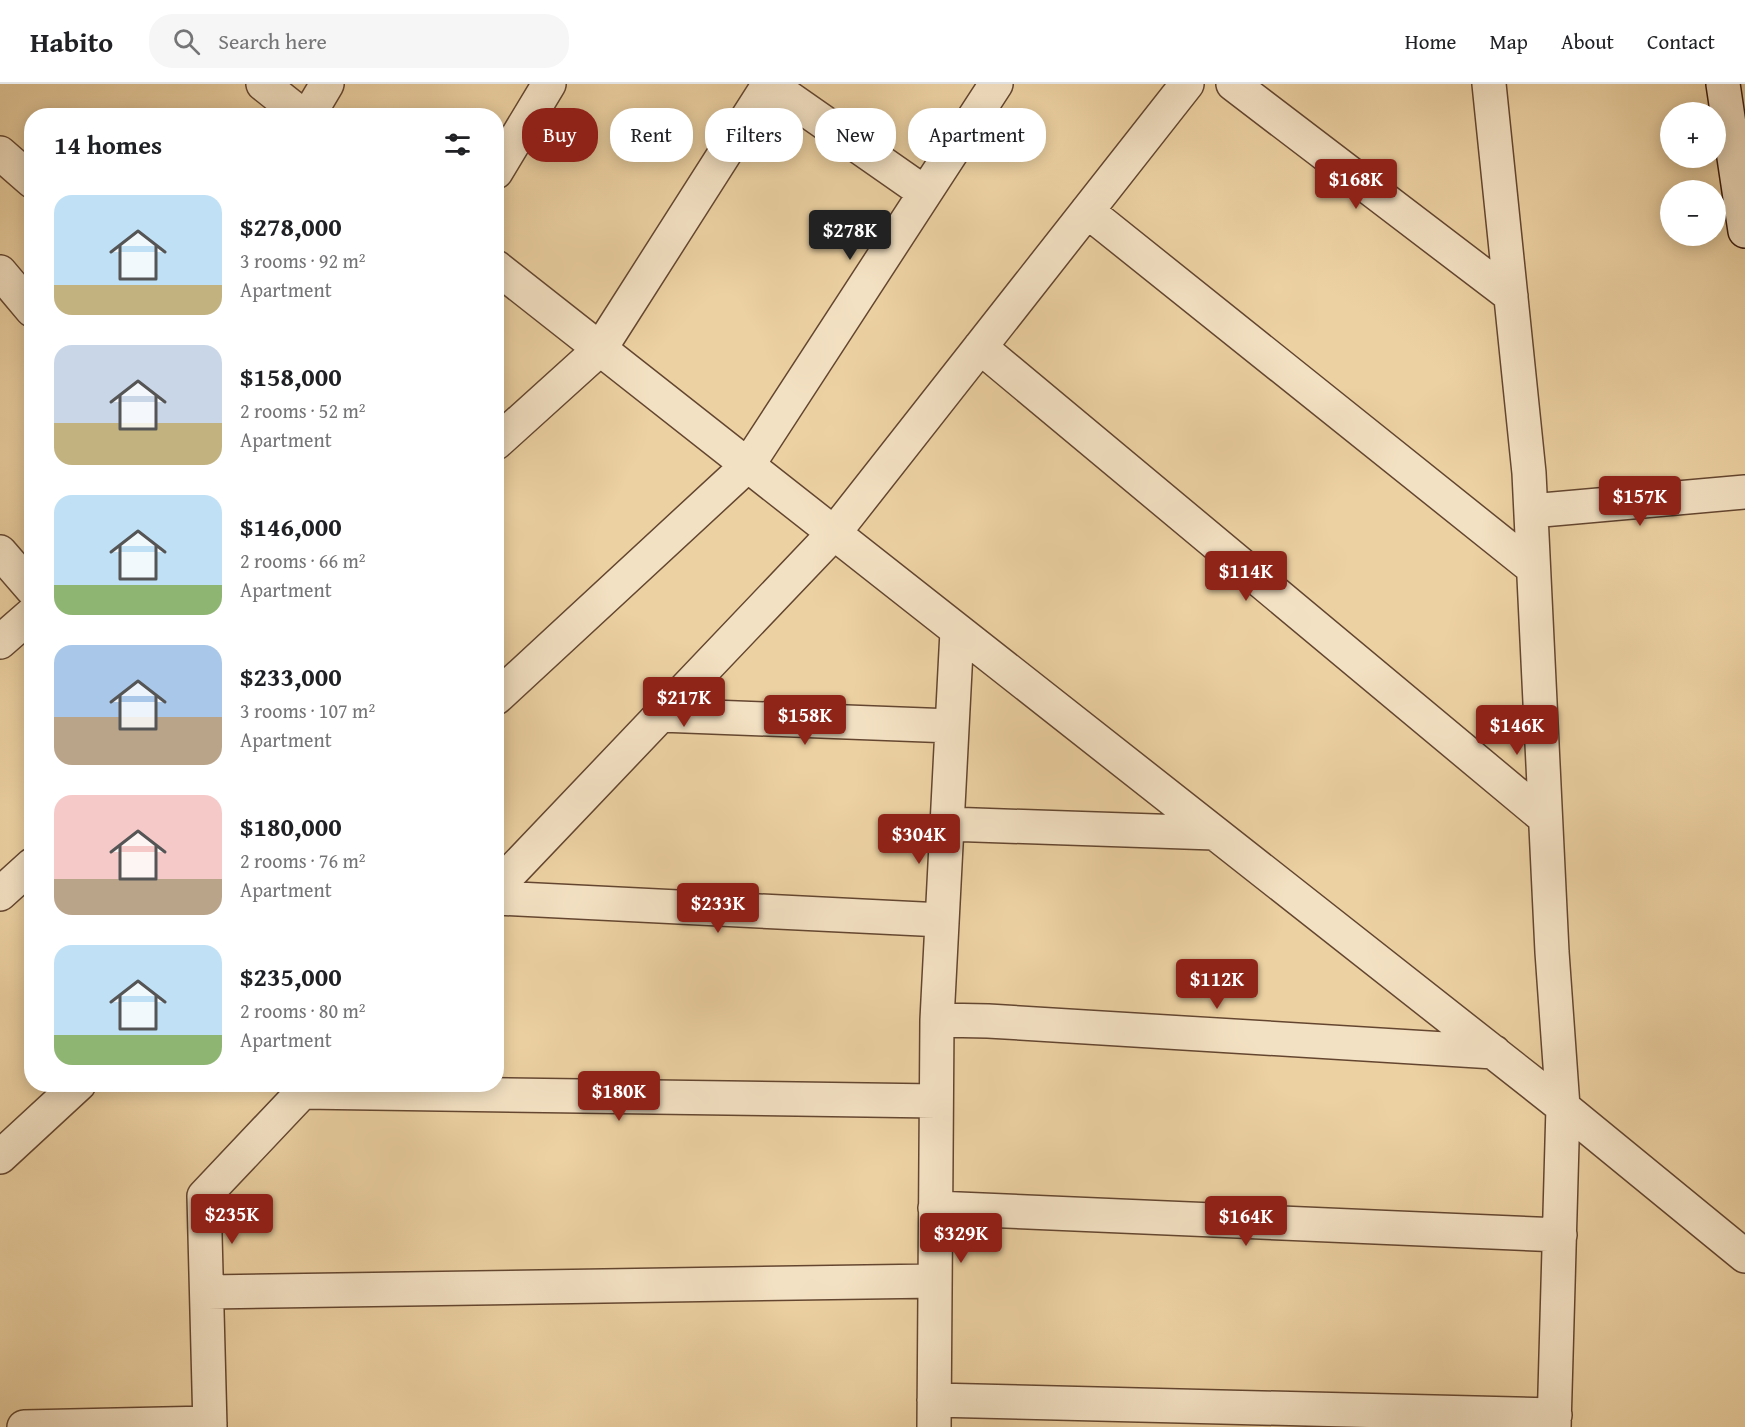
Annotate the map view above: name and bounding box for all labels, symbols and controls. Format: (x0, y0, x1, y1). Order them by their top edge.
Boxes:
search box (149, 14, 569, 68)
text: Habito (30, 21, 113, 62)
icon: search (170, 25, 203, 58)
text: Search here (218, 25, 327, 57)
text: Home (1405, 26, 1456, 57)
text: Map (1489, 26, 1528, 57)
text: About (1561, 26, 1614, 57)
text: Contact (1647, 26, 1715, 57)
map controls (1660, 102, 1726, 246)
button: + (1660, 102, 1726, 168)
chip: Buy (522, 108, 598, 162)
chip: Rent (610, 108, 693, 162)
chip: Filters (705, 108, 803, 162)
chip: New (815, 108, 896, 162)
chip: Apartment (908, 108, 1046, 162)
text: 14 homes (54, 125, 162, 164)
icon: filters (441, 128, 474, 161)
pin: $168K (1314, 159, 1398, 210)
text: $168K (1329, 164, 1383, 193)
button: − (1660, 180, 1726, 246)
text: $278,000 (240, 207, 342, 246)
pin: $278K (808, 210, 892, 261)
text: $278K (823, 215, 877, 244)
icon: home (102, 219, 174, 291)
text: 3 rooms · 92 m² (240, 246, 366, 275)
text: Apartment (240, 275, 332, 304)
text: $158,000 (240, 357, 342, 396)
icon: home (102, 369, 174, 441)
text: 2 rooms · 52 m² (240, 396, 366, 425)
text: Apartment (240, 425, 332, 454)
pin: $157K (1598, 476, 1682, 527)
text: $157K (1613, 481, 1667, 510)
text: $146,000 (240, 507, 342, 546)
icon: home (102, 519, 174, 591)
text: 2 rooms · 66 m² (240, 546, 366, 575)
pin: $114K (1204, 551, 1288, 602)
text: $114K (1219, 556, 1273, 585)
text: Apartment (240, 575, 332, 604)
text: $233,000 (240, 657, 342, 696)
icon: home (102, 669, 174, 741)
pin: $217K (642, 677, 726, 728)
text: $217K (657, 682, 711, 711)
pin: $158K (763, 695, 847, 746)
text: 3 rooms · 107 m² (240, 696, 375, 725)
text: $158K (778, 700, 832, 729)
pin: $146K (1475, 705, 1559, 756)
text: $146K (1490, 710, 1544, 739)
text: Apartment (240, 725, 332, 754)
text: $180,000 (240, 807, 342, 846)
pin: $304K (877, 814, 961, 865)
icon: home (102, 819, 174, 891)
text: $304K (892, 819, 946, 848)
text: 2 rooms · 76 m² (240, 846, 366, 875)
text: Apartment (240, 875, 332, 904)
pin: $233K (676, 883, 760, 934)
text: $233K (691, 888, 745, 917)
text: $235,000 (240, 957, 342, 996)
pin: $112K (1175, 959, 1259, 1010)
text: $112K (1190, 964, 1244, 993)
icon: home (102, 969, 174, 1041)
text: 2 rooms · 80 m² (240, 996, 366, 1025)
text: Apartment (240, 1025, 332, 1054)
pin: $180K (577, 1071, 661, 1122)
text: $180K (592, 1076, 646, 1105)
pin: $235K (190, 1194, 274, 1245)
pin: $164K (1204, 1196, 1288, 1247)
text: $235K (205, 1199, 259, 1228)
text: $164K (1219, 1201, 1273, 1230)
pin: $329K (919, 1213, 1003, 1264)
text: $329K (934, 1218, 988, 1247)

